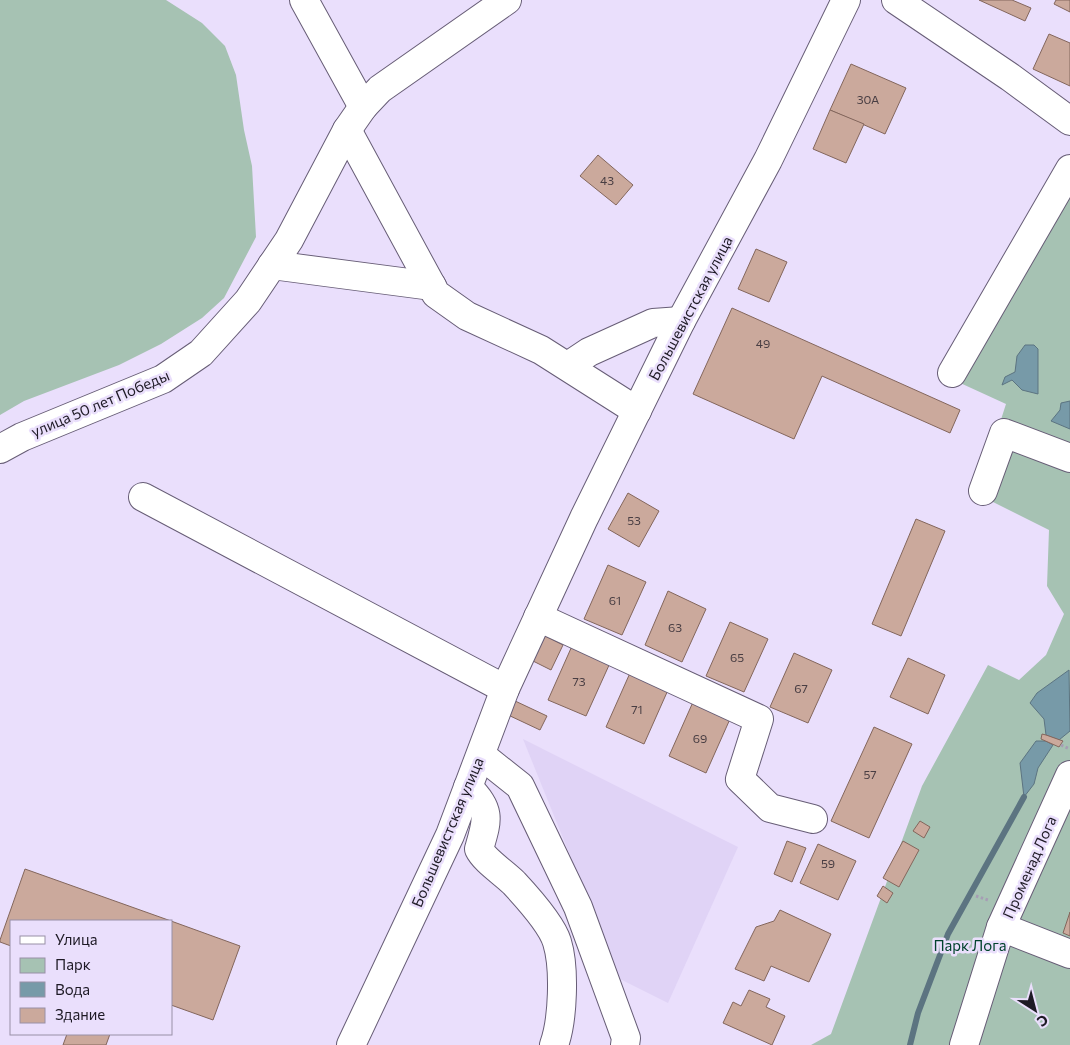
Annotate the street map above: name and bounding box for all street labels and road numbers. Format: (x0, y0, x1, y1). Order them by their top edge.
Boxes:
street label: Большевистская улица (644, 233, 736, 383)
street label: улица 50 лет Победы (28, 366, 172, 440)
street label: Большевистская улица (407, 754, 487, 910)
street label: Променад Лога (998, 813, 1060, 921)

